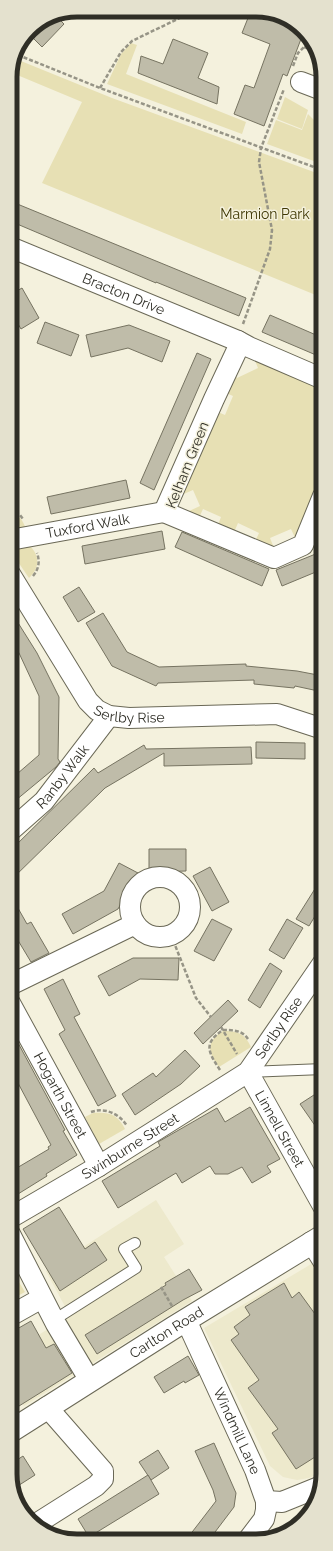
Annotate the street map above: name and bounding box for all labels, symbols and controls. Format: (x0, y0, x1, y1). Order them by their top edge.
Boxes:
park label: Marmion Park (220, 206, 310, 222)
street label: Bracton Drive (80, 270, 167, 318)
street label: Kelham Green (162, 419, 212, 511)
street label: Tuxford Walk (45, 510, 131, 541)
street label: Serlby Rise (91, 702, 165, 726)
street label: Ranby Walk (33, 741, 93, 812)
street label: Serlby Rise (252, 994, 305, 1062)
street label: Hogarth Street (31, 1050, 90, 1141)
street label: Linnell Street (252, 1088, 308, 1170)
street label: Swinburne Street (79, 1110, 182, 1182)
street label: Carlton Road (126, 1303, 206, 1362)
street label: Windmill Lane (210, 1385, 264, 1477)

